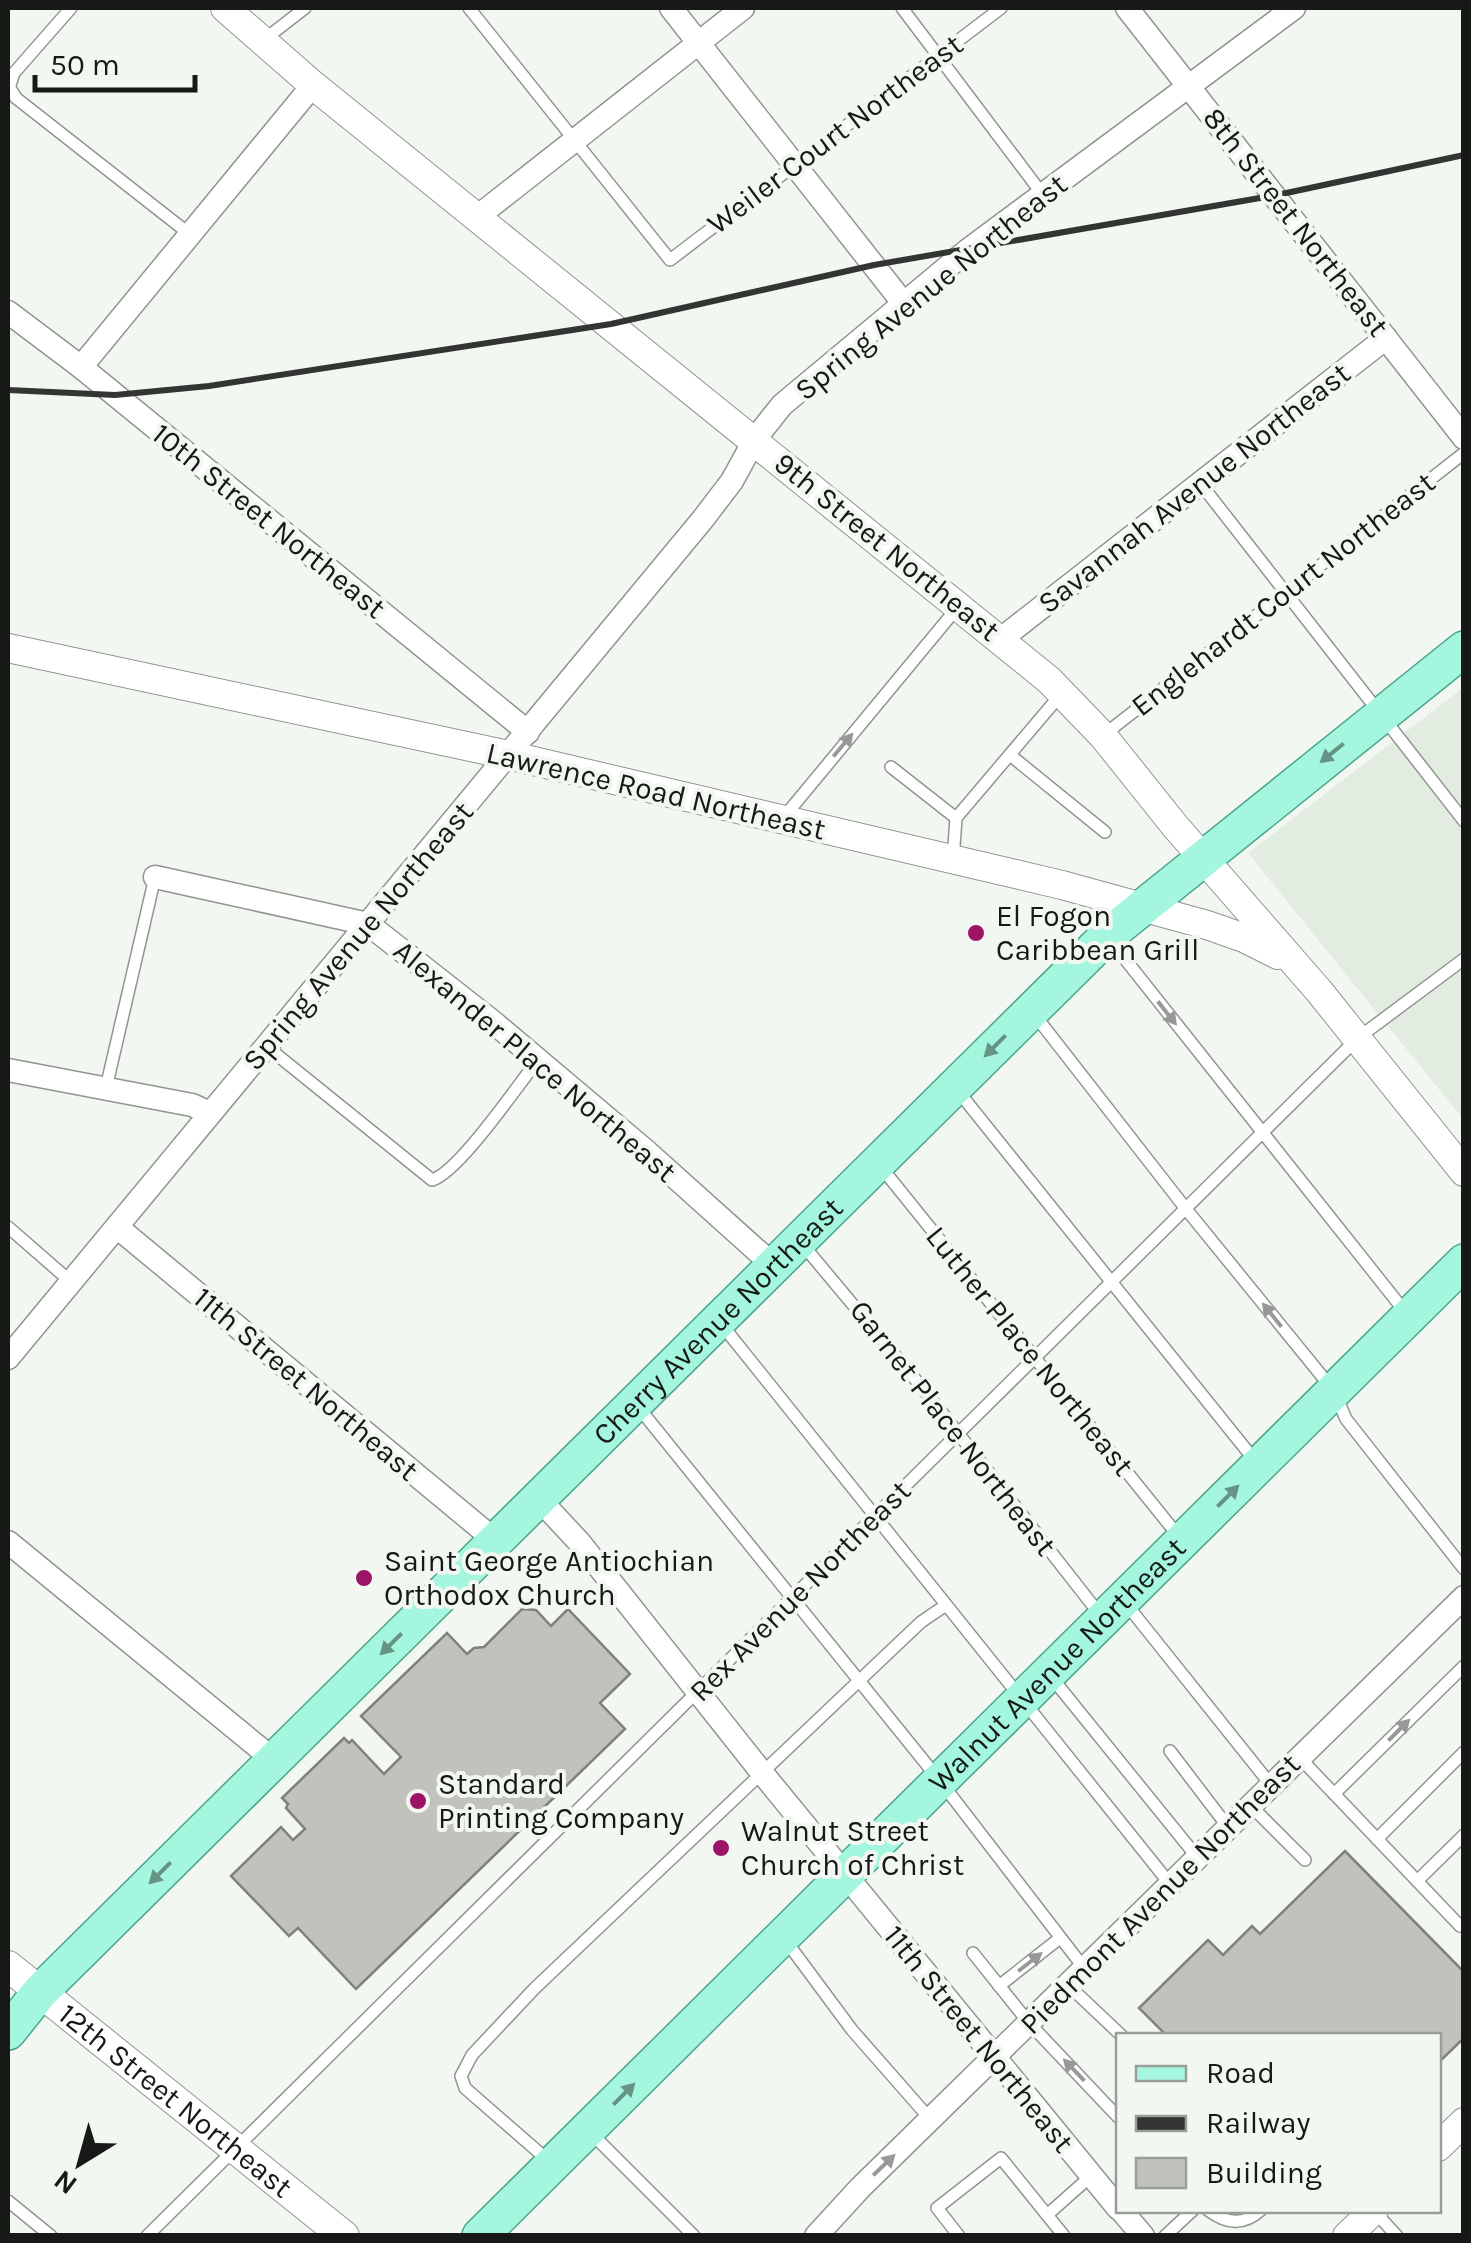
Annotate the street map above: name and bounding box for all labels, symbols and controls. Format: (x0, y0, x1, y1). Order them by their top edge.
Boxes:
street label: Weiler Court Northeast (700, 26, 970, 242)
scale bar (35, 30, 195, 92)
text: 50 m (50, 47, 120, 83)
street label: 8th Street Northeast (1195, 100, 1397, 344)
street label: Spring Avenue Northeast (788, 166, 1074, 408)
street label: Savannah Avenue Northeast (1031, 355, 1357, 621)
street label: 10th Street Northeast (145, 416, 393, 626)
street label: 9th Street Northeast (767, 445, 1007, 649)
street label: Englehardt Court Northeast (1124, 464, 1442, 724)
one-way arrow (832, 733, 854, 758)
street label: Lawrence Road Northeast (483, 734, 829, 848)
one-way arrow (1320, 742, 1345, 763)
street label: Spring Avenue Northeast (235, 794, 481, 1078)
place label: El Fogon Caribbean Grill (996, 898, 1199, 968)
marker: El Fogon Caribbean Grill (965, 922, 987, 944)
street label: Alexander Place Northeast (386, 932, 684, 1190)
one-way arrow (1156, 1000, 1177, 1025)
one-way arrow (984, 1034, 1008, 1057)
street label: Cherry Avenue Northeast (586, 1190, 850, 1452)
street label: Luther Place Northeast (918, 1219, 1142, 1483)
street label: 11th Street Northeast (186, 1280, 426, 1488)
street label: Garnet Place Northeast (842, 1293, 1064, 1563)
one-way arrow (1262, 1303, 1283, 1328)
street label: Rex Avenue Northeast (682, 1473, 918, 1709)
one-way arrow (1216, 1484, 1240, 1508)
street label: Walnut Avenue Northeast (921, 1530, 1193, 1800)
place label: Saint George Antiochian Orthodox Church (384, 1543, 714, 1613)
marker: Saint George Antiochian Orthodox Church (353, 1567, 375, 1589)
one-way arrow (380, 1632, 404, 1655)
one-way arrow (1386, 1719, 1410, 1742)
street label: Piedmont Avenue Northeast (1012, 1746, 1308, 2042)
place label: Standard Printing Company (438, 1766, 684, 1836)
marker: Standard Printing Company (407, 1790, 429, 1812)
place label: Walnut Street Church of Christ (741, 1813, 964, 1883)
marker: Walnut Street Church of Christ (710, 1837, 732, 1859)
one-way arrow (149, 1860, 173, 1884)
street label: 11th Street Northeast (876, 1918, 1082, 2160)
one-way arrow (1017, 1952, 1042, 1973)
street label: 12th Street Northeast (52, 1995, 300, 2205)
legend (1116, 2033, 1441, 2213)
text: Road (1206, 2055, 1275, 2091)
one-way arrow (1063, 2058, 1086, 2082)
one-way arrow (612, 2082, 636, 2106)
text: Railway (1206, 2105, 1310, 2141)
north arrow (30, 2113, 130, 2213)
one-way arrow (872, 2154, 896, 2177)
text: Building (1206, 2155, 1322, 2191)

